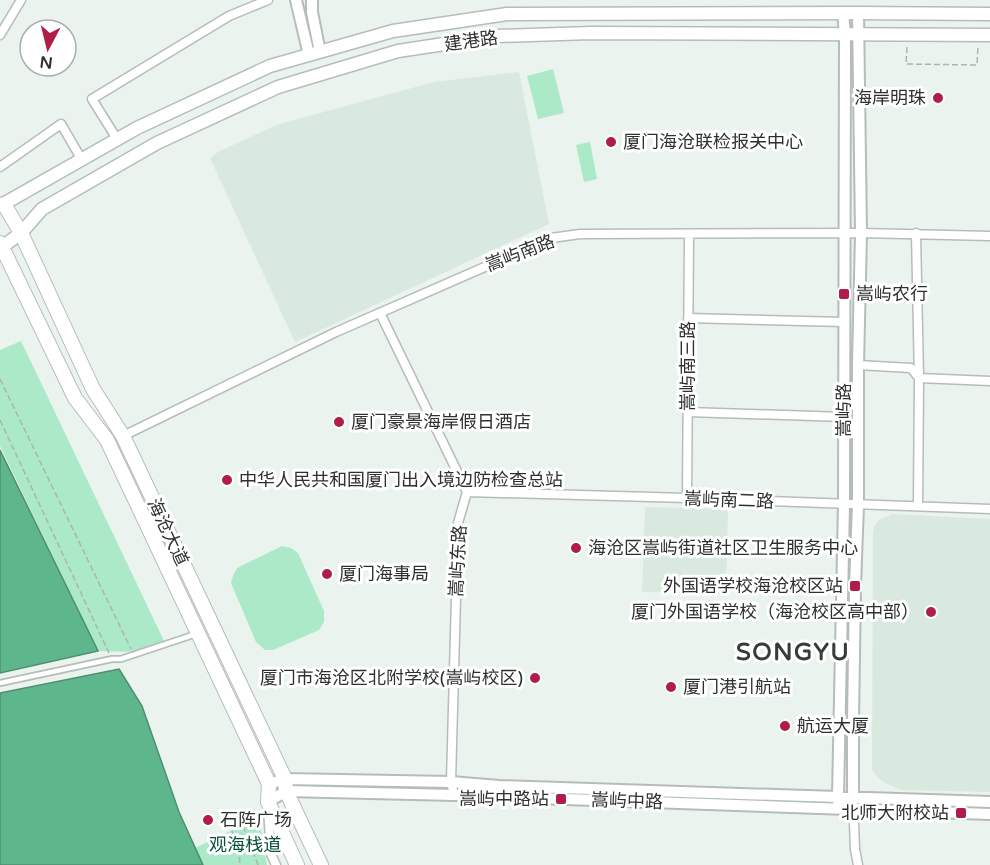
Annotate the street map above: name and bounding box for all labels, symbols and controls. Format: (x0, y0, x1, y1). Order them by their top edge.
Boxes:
north arrow (18, 18, 78, 78)
street label: 建港路 (443, 26, 499, 56)
text: N (39, 51, 54, 73)
place label: 海岸明珠 (854, 87, 926, 109)
marker: 海岸明珠 (931, 91, 945, 105)
place label: 厦门海沧联检报关中心 (623, 131, 803, 153)
marker: 厦门海沧联检报关中心 (604, 135, 618, 149)
street label: 嵩屿南路 (482, 230, 558, 276)
place label: 嵩屿农行 (856, 283, 928, 305)
marker: 嵩屿农行 (837, 287, 851, 301)
street label: 嵩屿南三路 (677, 321, 699, 411)
street label: 嵩屿路 (833, 383, 855, 437)
place label: 厦门豪景海岸假日酒店 (351, 411, 531, 433)
marker: 厦门豪景海岸假日酒店 (332, 415, 346, 429)
place label: 中华人民共和国厦门出入境边防检查总站 (239, 469, 563, 491)
marker: 中华人民共和国厦门出入境边防检查总站 (220, 473, 234, 487)
street label: 嵩屿南二路 (684, 487, 774, 513)
street label: 海沧大道 (143, 495, 193, 569)
street label: 嵩屿东路 (445, 524, 471, 598)
place label: 海沧区嵩屿街道社区卫生服务中心 (588, 537, 858, 559)
marker: 海沧区嵩屿街道社区卫生服务中心 (569, 541, 583, 555)
place label: 厦门海事局 (339, 563, 429, 585)
marker: 厦门海事局 (320, 567, 334, 581)
place label: 外国语学校海沧校区站 (663, 575, 843, 597)
marker: 外国语学校海沧校区站 (848, 579, 862, 593)
place label: 厦门外国语学校（海沧校区高中部） (631, 601, 919, 623)
marker: 厦门外国语学校（海沧校区高中部） (924, 605, 938, 619)
district label: SONGYU (736, 638, 850, 667)
place label: 厦门市海沧区北附学校(嵩屿校区) (260, 667, 523, 689)
marker: 厦门市海沧区北附学校(嵩屿校区) (528, 671, 542, 685)
place label: 厦门港引航站 (683, 676, 791, 698)
marker: 厦门港引航站 (664, 680, 678, 694)
place label: 航运大厦 (797, 715, 869, 737)
marker: 航运大厦 (778, 719, 792, 733)
place label: 嵩屿中路站 (459, 788, 549, 810)
street label: 嵩屿中路 (591, 789, 663, 813)
marker: 嵩屿中路站 (554, 792, 568, 806)
place label: 北师大附校站 (841, 802, 949, 824)
marker: 北师大附校站 (954, 806, 968, 820)
place label: 石阵广场 (220, 809, 292, 831)
marker: 石阵广场 (201, 813, 215, 827)
park label: 观海栈道 (209, 834, 281, 856)

